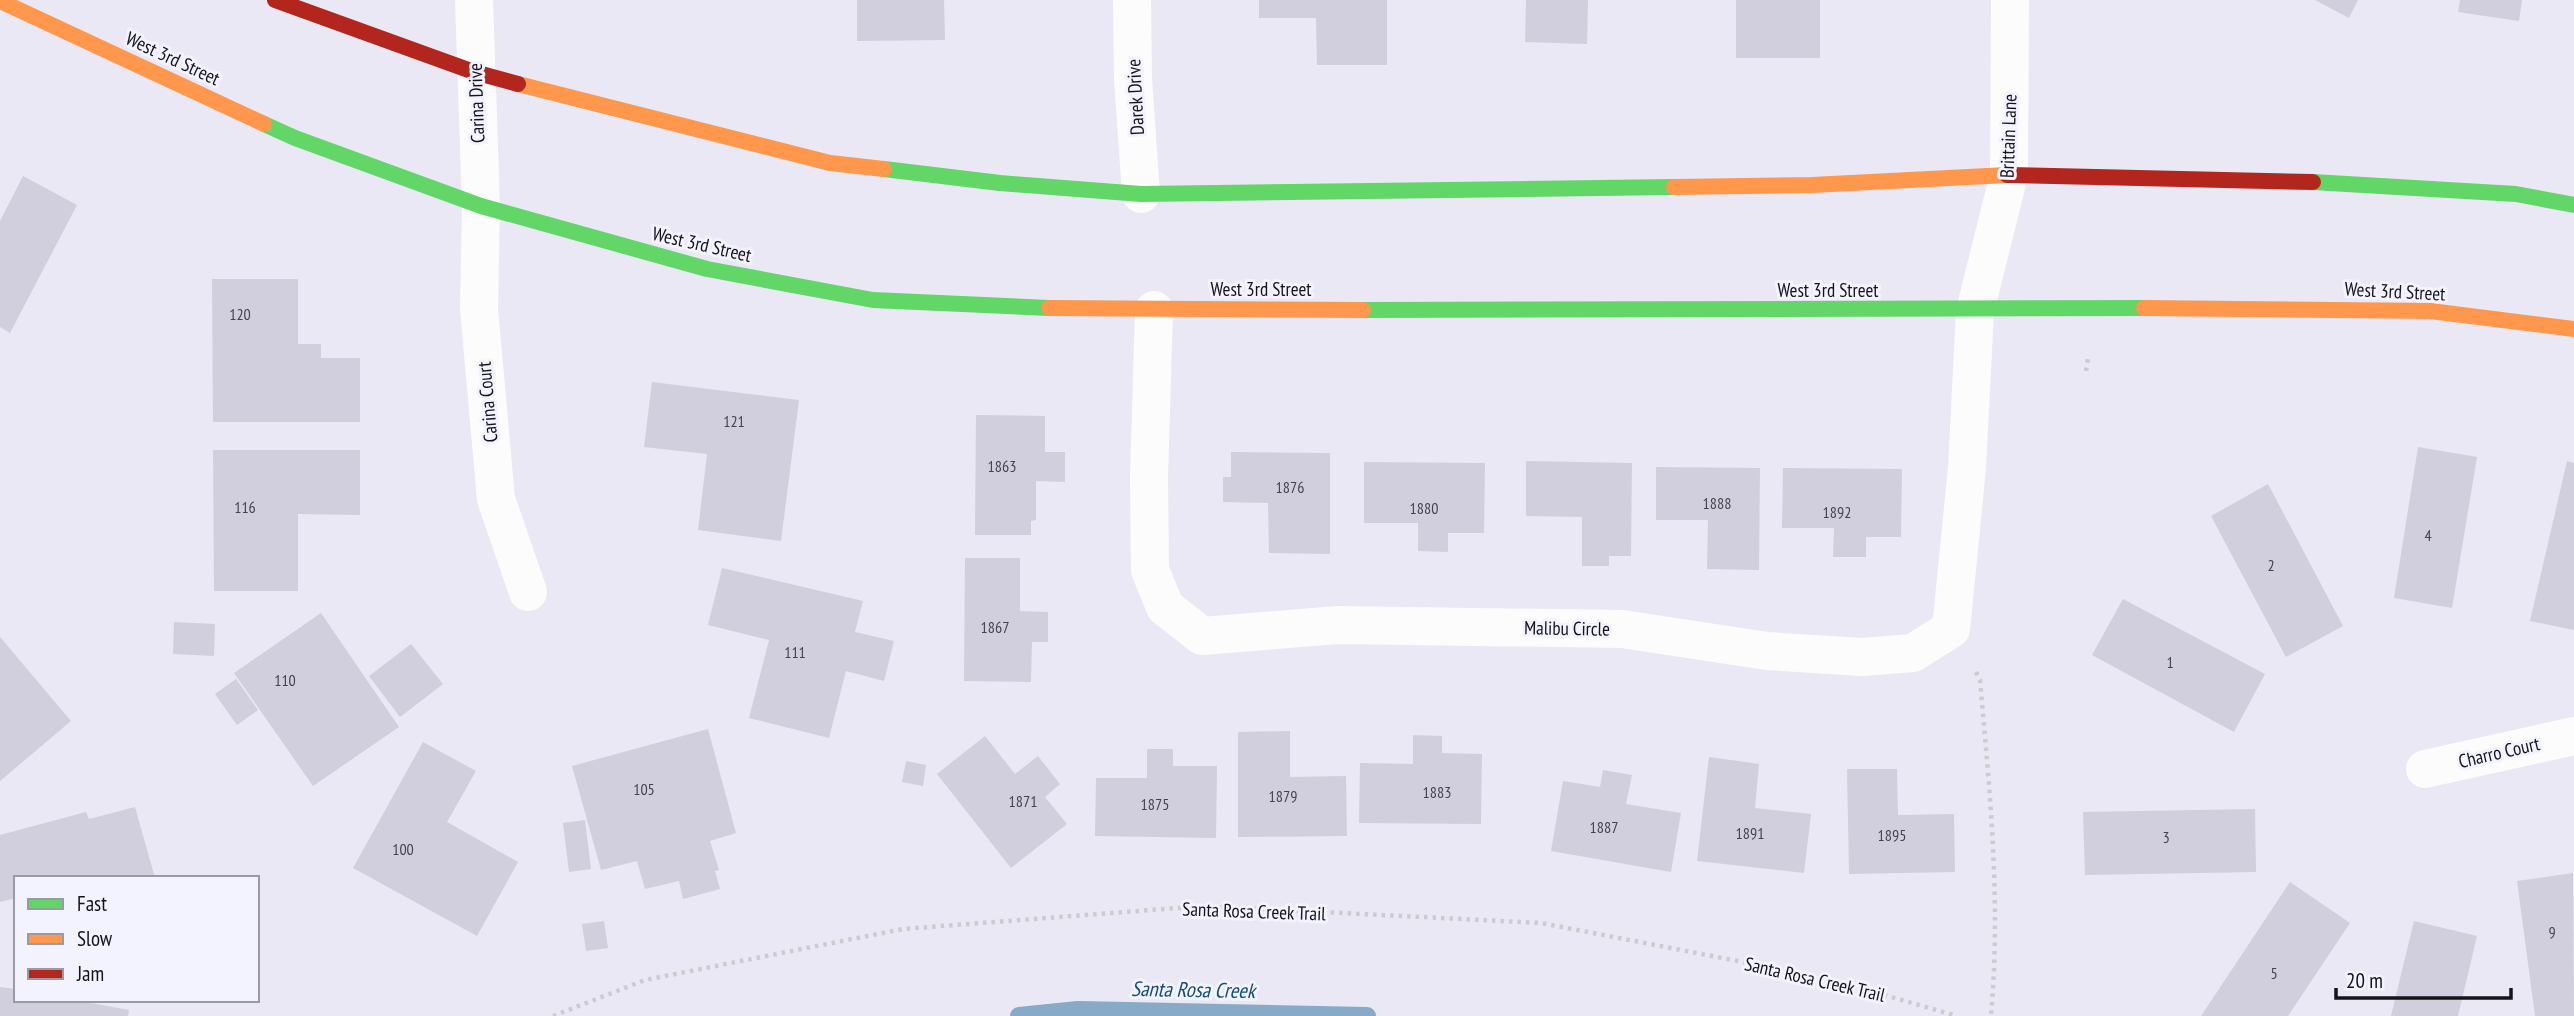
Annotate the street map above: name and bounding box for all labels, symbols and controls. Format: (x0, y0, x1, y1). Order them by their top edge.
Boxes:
street label: West 3rd Street (122, 26, 225, 91)
street label: Darek Drive (1121, 58, 1149, 136)
street label: Carina Drive (463, 63, 489, 143)
street label: Brittain Lane (1995, 93, 2021, 179)
street label: West 3rd Street (650, 221, 755, 267)
street label: West 3rd Street (2344, 276, 2447, 306)
street label: West 3rd Street (1211, 277, 1312, 301)
street label: West 3rd Street (1778, 278, 1879, 302)
house number: 120 (229, 304, 251, 324)
street label: Carina Court (471, 360, 502, 443)
house number: 121 (723, 411, 745, 431)
house number: 1863 (988, 456, 1016, 476)
house number: 1876 (1276, 477, 1304, 497)
house number: 1888 (1703, 493, 1731, 513)
house number: 116 (234, 497, 256, 517)
house number: 1880 (1410, 498, 1438, 518)
house number: 1892 (1823, 502, 1851, 522)
house number: 4 (2424, 525, 2432, 545)
house number: 2 (2267, 555, 2275, 575)
street label: Malibu Circle (1524, 615, 1610, 641)
house number: 1867 (981, 617, 1009, 637)
house number: 111 (784, 642, 806, 662)
house number: 1 (2166, 652, 2174, 672)
house number: 110 (274, 670, 296, 690)
street label: Charro Court (2456, 731, 2543, 773)
house number: 105 (633, 779, 655, 799)
house number: 1883 (1423, 782, 1451, 802)
house number: 1879 (1269, 786, 1297, 806)
house number: 1871 (1009, 791, 1037, 811)
house number: 1875 (1141, 794, 1169, 814)
house number: 1887 (1590, 817, 1618, 837)
house number: 1891 (1736, 823, 1764, 843)
house number: 1895 (1878, 825, 1906, 845)
house number: 3 (2162, 827, 2170, 847)
house number: 100 (392, 839, 414, 859)
legend (14, 876, 259, 1002)
text: Fast (77, 890, 107, 917)
street label: Santa Rosa Creek Trail (1182, 897, 1327, 926)
house number: 9 (2548, 922, 2556, 942)
text: Slow (77, 925, 113, 952)
street label: Santa Rosa Creek Trail (1742, 951, 1888, 1007)
scale bar (2336, 956, 2511, 1000)
text: Jam (76, 960, 104, 987)
house number: 5 (2270, 963, 2278, 983)
text: 20 m (2346, 967, 2383, 994)
water label: Santa Rosa Creek (1131, 975, 1258, 1004)

